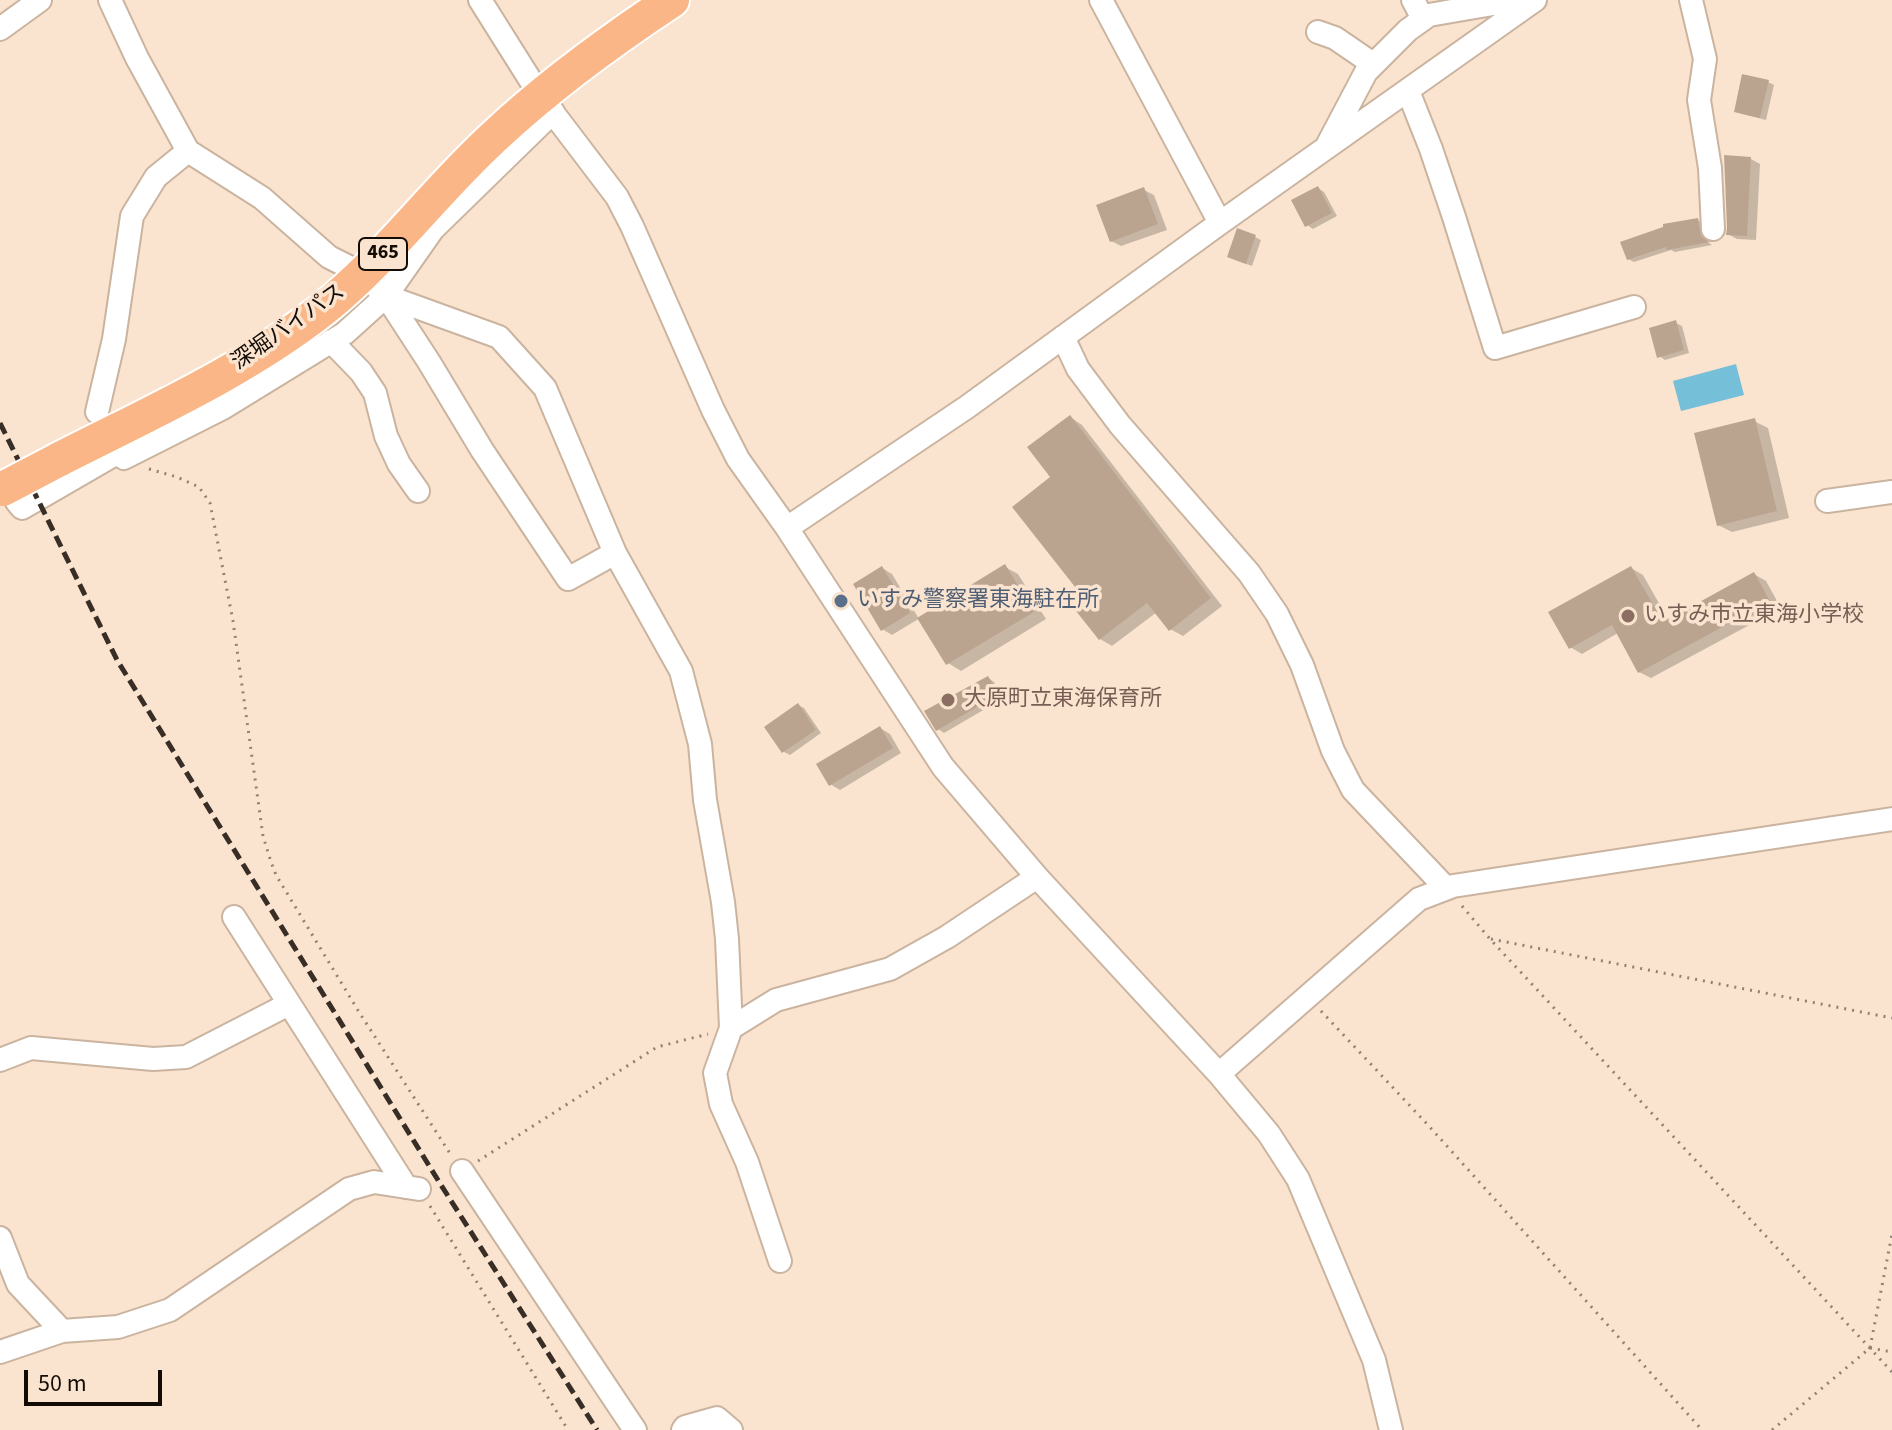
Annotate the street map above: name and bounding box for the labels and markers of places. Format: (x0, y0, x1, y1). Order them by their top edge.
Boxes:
place label: いすみ警察署東海駐在所 (857, 588, 1099, 614)
marker: いすみ警察署東海駐在所 (832, 592, 850, 610)
place label: いすみ市立東海小学校 (1644, 603, 1864, 629)
marker: いすみ市立東海小学校 (1619, 607, 1637, 625)
place label: 大原町立東海保育所 (964, 687, 1162, 713)
marker: 大原町立東海保育所 (939, 691, 957, 709)

